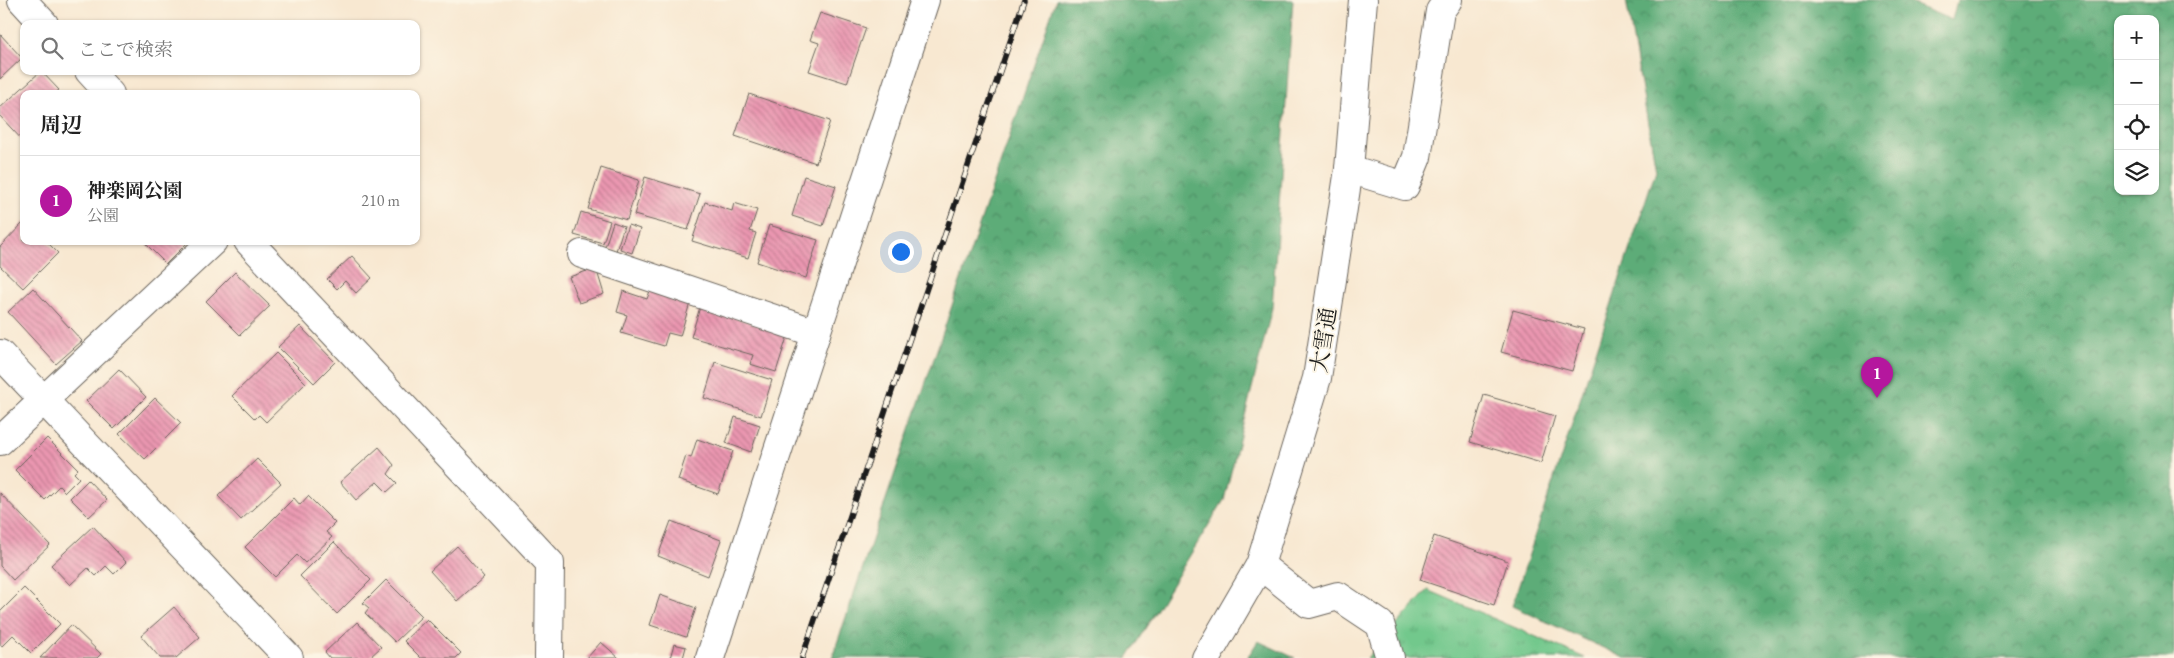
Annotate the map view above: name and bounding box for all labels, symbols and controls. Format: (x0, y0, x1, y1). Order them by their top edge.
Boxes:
map controls (2114, 15, 2159, 195)
button: + (2114, 15, 2159, 60)
search box (20, 20, 420, 75)
icon: search (38, 34, 66, 62)
text: ここで検索 (78, 37, 173, 62)
button: − (2114, 60, 2159, 105)
button: locate (2114, 105, 2159, 150)
text: 周辺 (40, 111, 82, 138)
button: layers (2114, 150, 2159, 195)
text: 神楽岡公園 (87, 178, 182, 203)
text: 1 (52, 190, 60, 211)
text: 210 m (361, 190, 400, 211)
text: 公園 (87, 205, 119, 226)
your location (888, 239, 914, 265)
street label: 大雪通 (1304, 305, 1343, 375)
pin: 1 (1861, 357, 1893, 398)

